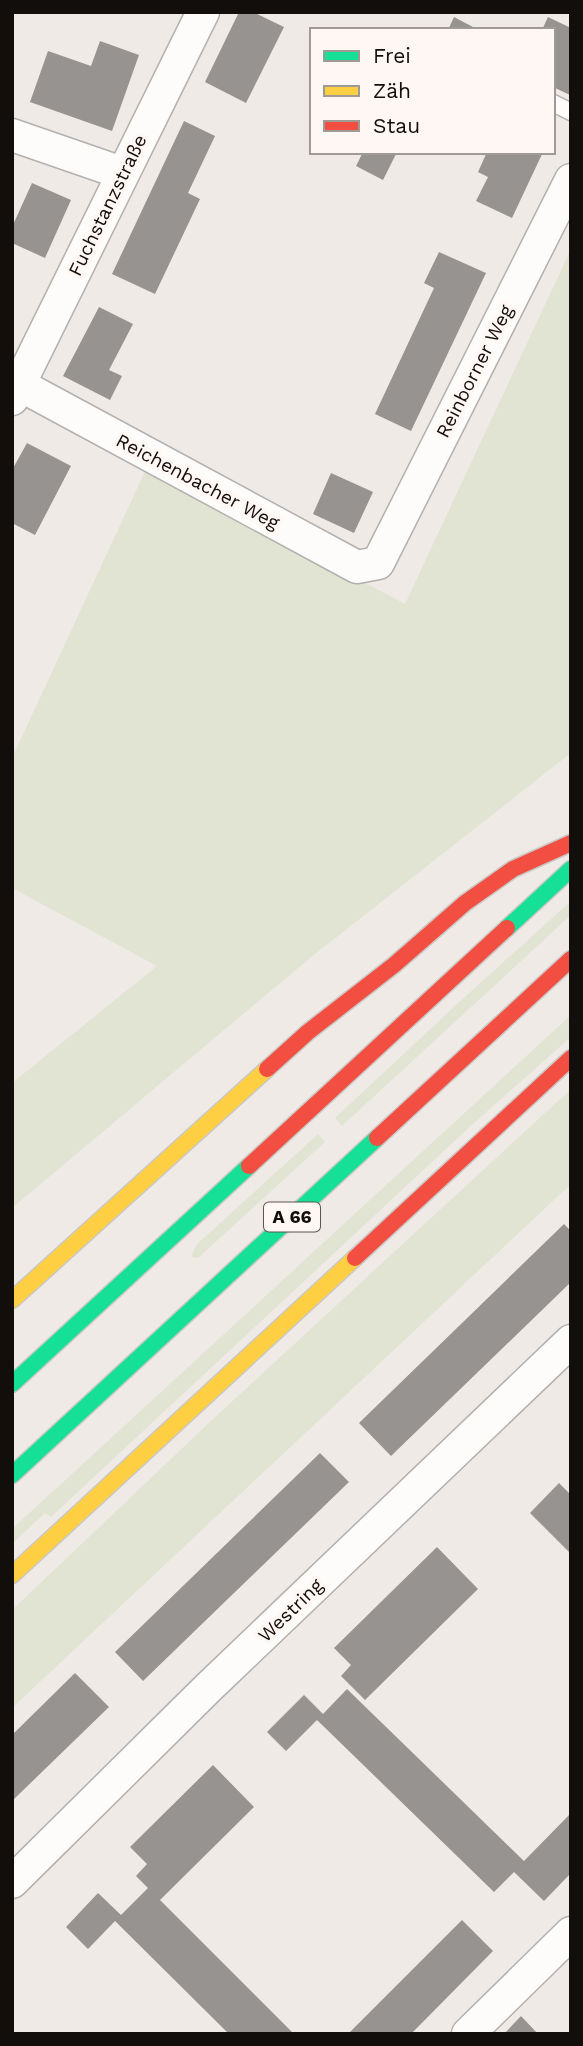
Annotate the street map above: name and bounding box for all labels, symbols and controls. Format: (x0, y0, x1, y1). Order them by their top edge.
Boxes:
legend (310, 28, 555, 154)
text: Frei (373, 43, 411, 68)
text: Zäh (373, 78, 411, 103)
text: Stau (373, 113, 420, 138)
street label: Fuchstanzstraße (63, 131, 152, 280)
street label: Reinborner Weg (431, 300, 518, 441)
street label: Reichenbacher Weg (112, 429, 284, 535)
road number: A 66 (264, 1202, 320, 1232)
street label: Westring (253, 1573, 328, 1647)

